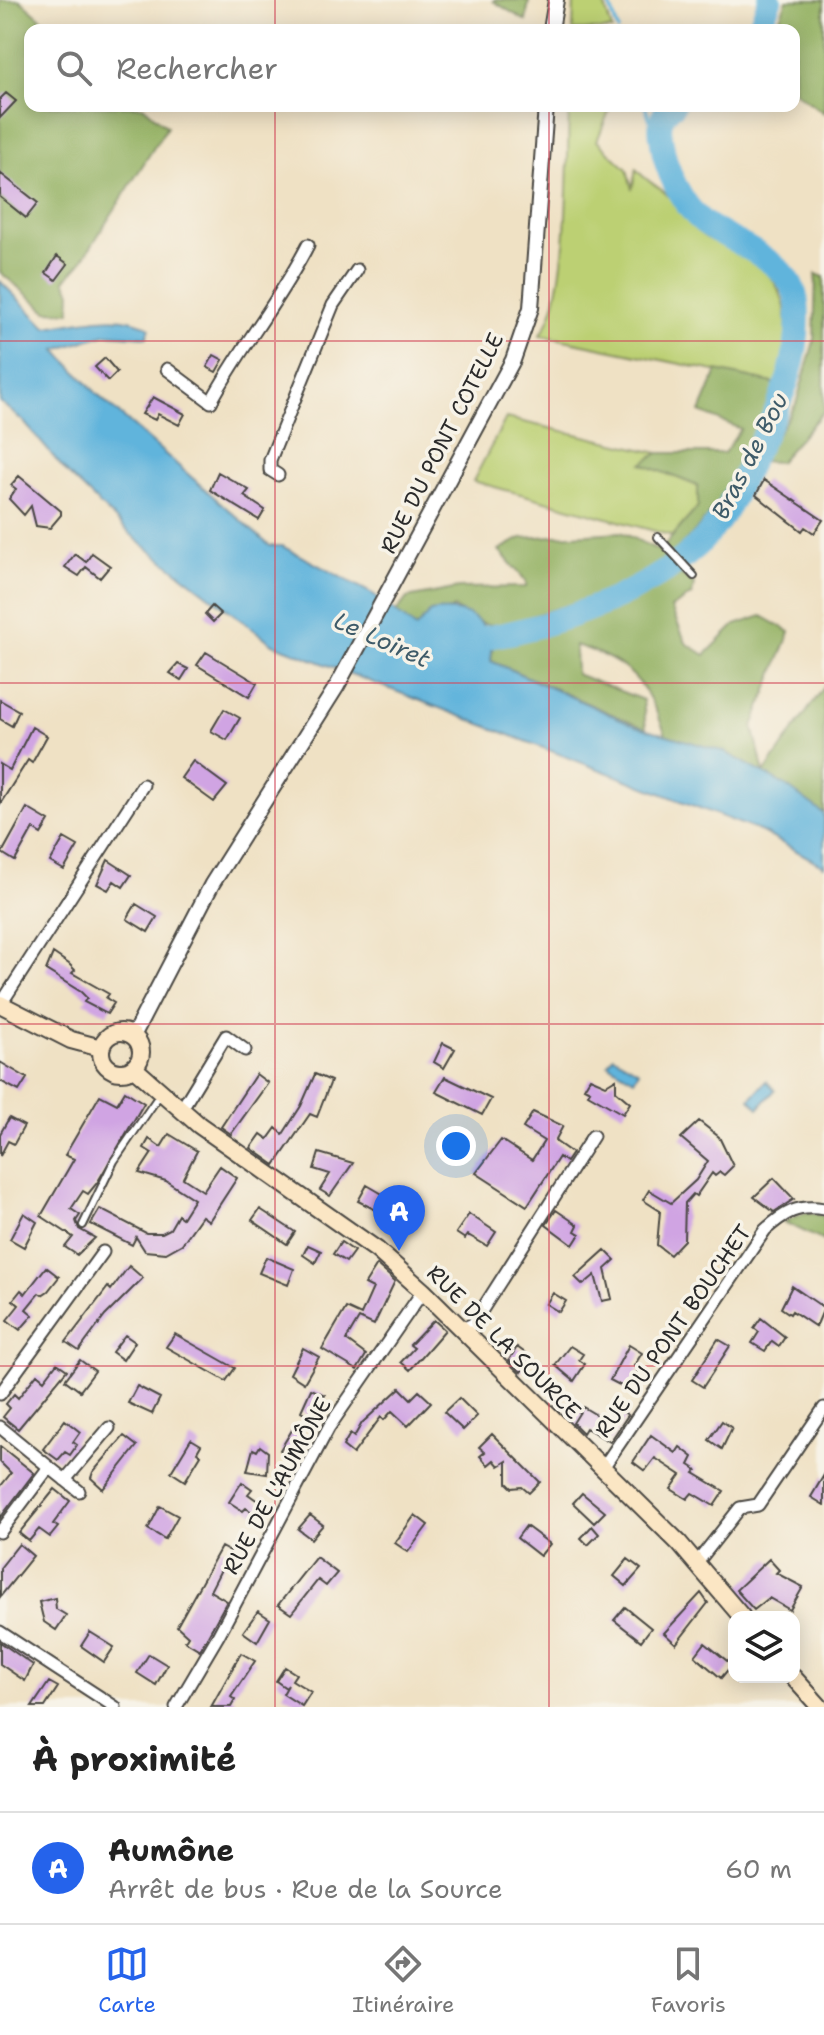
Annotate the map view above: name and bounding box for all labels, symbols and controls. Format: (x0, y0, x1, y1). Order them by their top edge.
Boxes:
search box (24, 24, 800, 112)
icon: search (52, 46, 96, 90)
text: Rechercher (116, 48, 278, 89)
street label: RUE DU PONT COTELLE (374, 328, 510, 558)
water label: Bras de Bou (704, 387, 796, 525)
water label: Le Loiret (329, 605, 436, 676)
your location (436, 1126, 476, 1166)
pin: A (373, 1185, 425, 1251)
street label: RUE DU PONT BOUCHET (588, 1218, 758, 1443)
street label: RUE DE LA SOURCE (421, 1259, 587, 1425)
street label: RUE DE L'AUMÔNE (216, 1392, 338, 1580)
map controls (728, 1611, 800, 1683)
button: layers (728, 1611, 800, 1683)
text: À proximité (32, 1736, 236, 1782)
text: Aumône (108, 1830, 234, 1871)
text: A (48, 1851, 68, 1886)
text: 60 m (725, 1851, 792, 1886)
text: Arrêt de bus · Rue de la Source (108, 1871, 503, 1906)
tab: Carte (98, 1942, 156, 2019)
tab: Itinéraire (352, 1942, 454, 2019)
tab: Favoris (651, 1942, 726, 2019)

